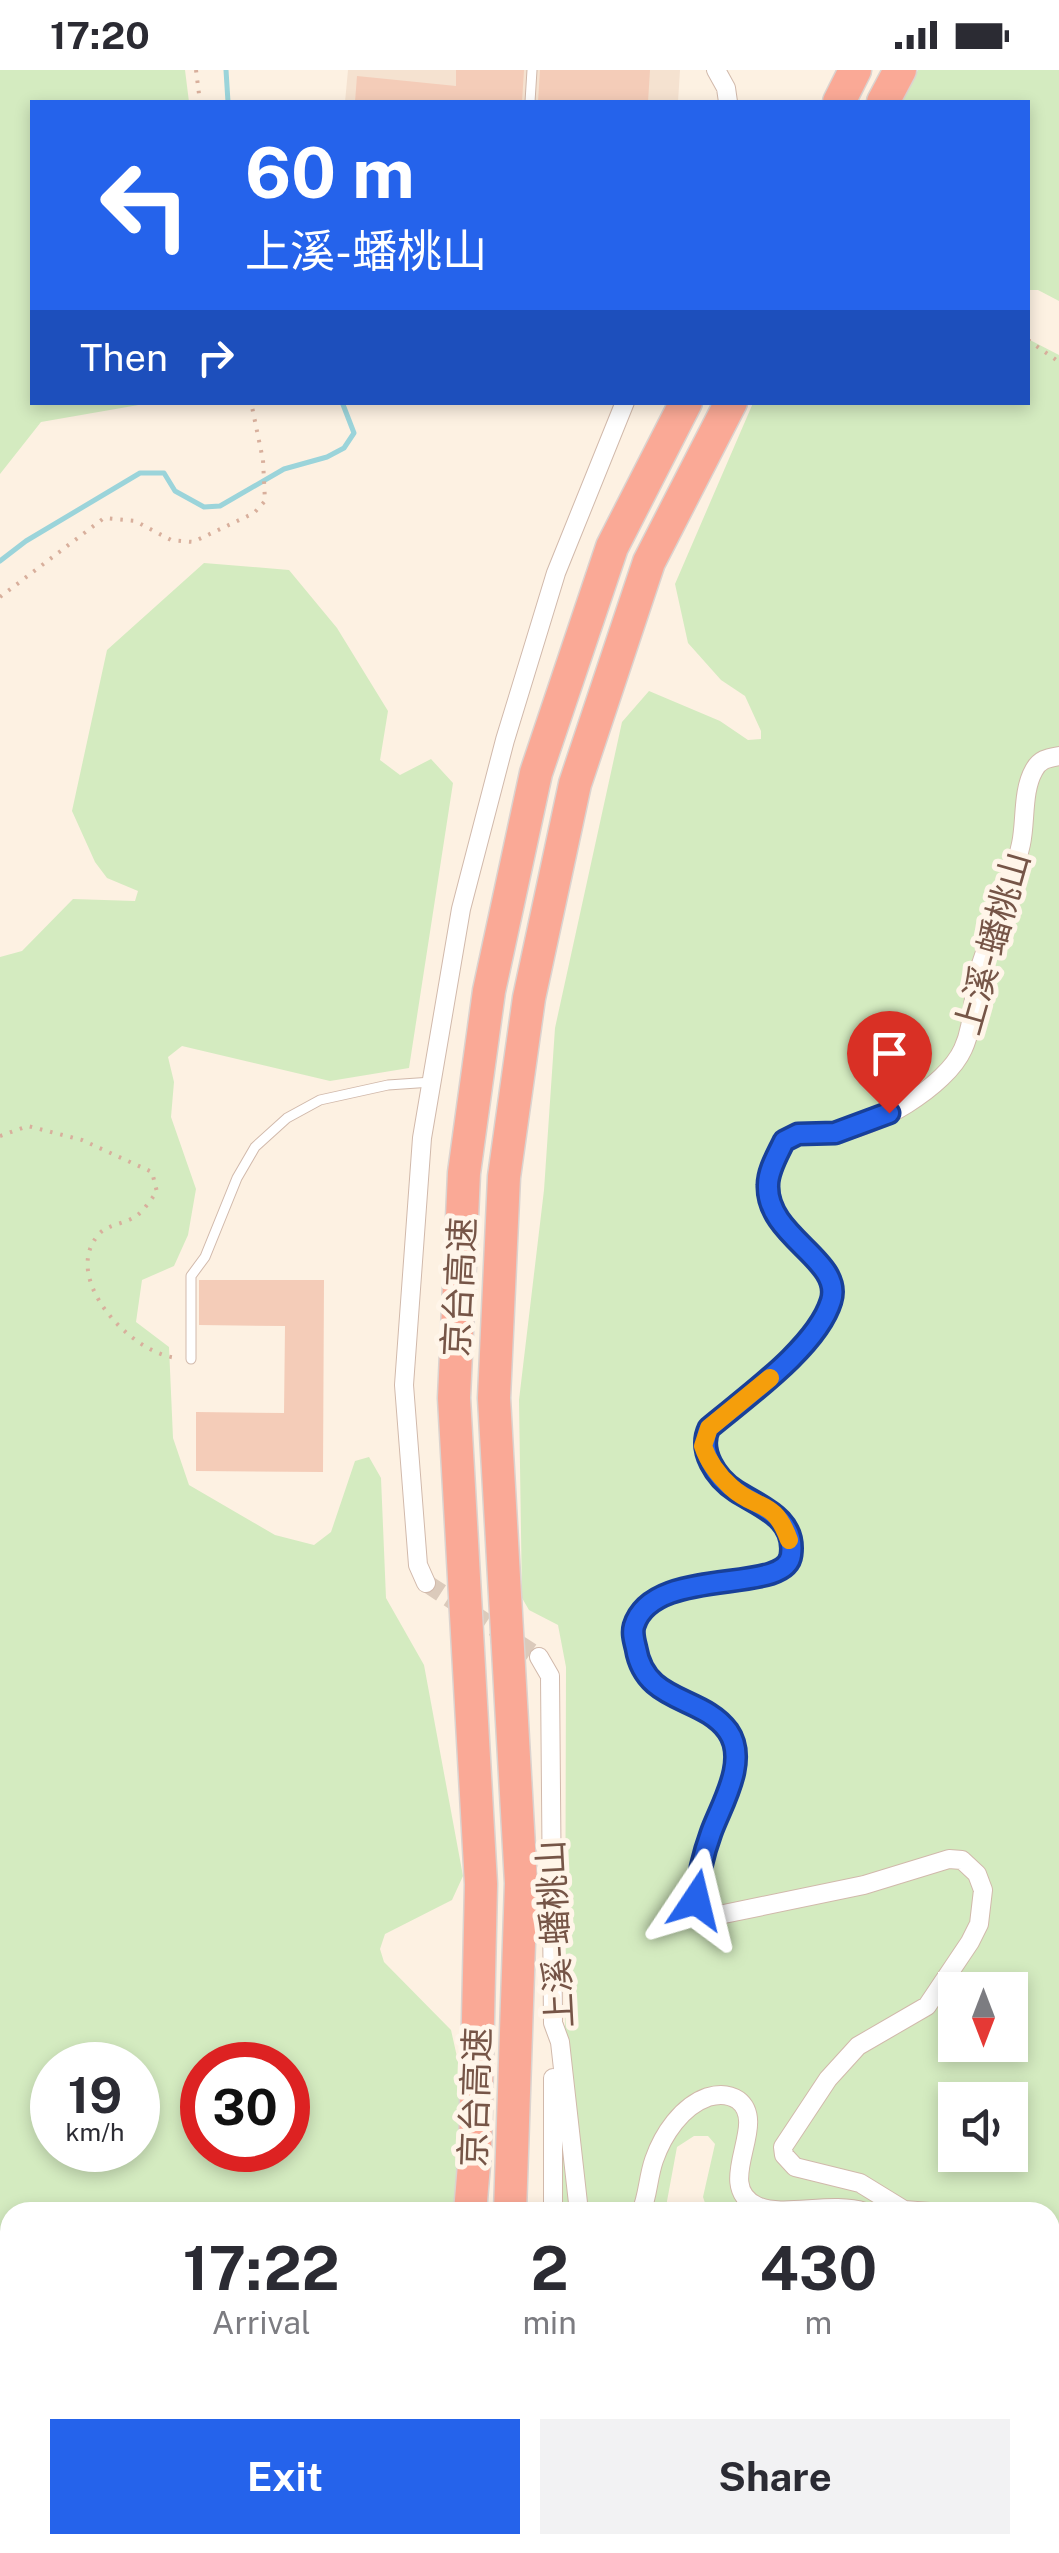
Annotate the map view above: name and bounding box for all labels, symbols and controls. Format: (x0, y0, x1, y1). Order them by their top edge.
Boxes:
text: 17:20 (50, 13, 150, 58)
text: 60 m (245, 131, 415, 214)
icon: left (80, 140, 210, 270)
text: 上溪-蟠桃山 (245, 224, 487, 277)
icon: right (188, 330, 243, 385)
text: Then (80, 335, 168, 380)
street label: 上溪-蟠桃山 (946, 847, 1038, 1039)
pin (847, 1011, 932, 1114)
icon: arrive (862, 1026, 917, 1081)
street label: 京台高速 (435, 1216, 483, 1358)
street label: 上溪-蟠桃山 (530, 1839, 580, 2029)
position arrow (644, 1848, 748, 1952)
north arrow (938, 1972, 1028, 2062)
map controls (938, 1972, 1028, 2172)
street label: 京台高速 (452, 2026, 498, 2168)
speed limit sign: 30 (180, 2042, 310, 2172)
text: 19 (68, 2065, 122, 2124)
button: sound (938, 2082, 1028, 2172)
text: km/h (66, 2117, 124, 2147)
text: 17:22 (183, 2233, 340, 2304)
text: 2 (530, 2233, 569, 2304)
text: 430 (759, 2233, 877, 2304)
text: Arrival (212, 2304, 311, 2341)
text: min (522, 2304, 577, 2341)
text: m (804, 2304, 832, 2341)
button: Exit (50, 2419, 520, 2534)
button: Share (540, 2419, 1010, 2534)

